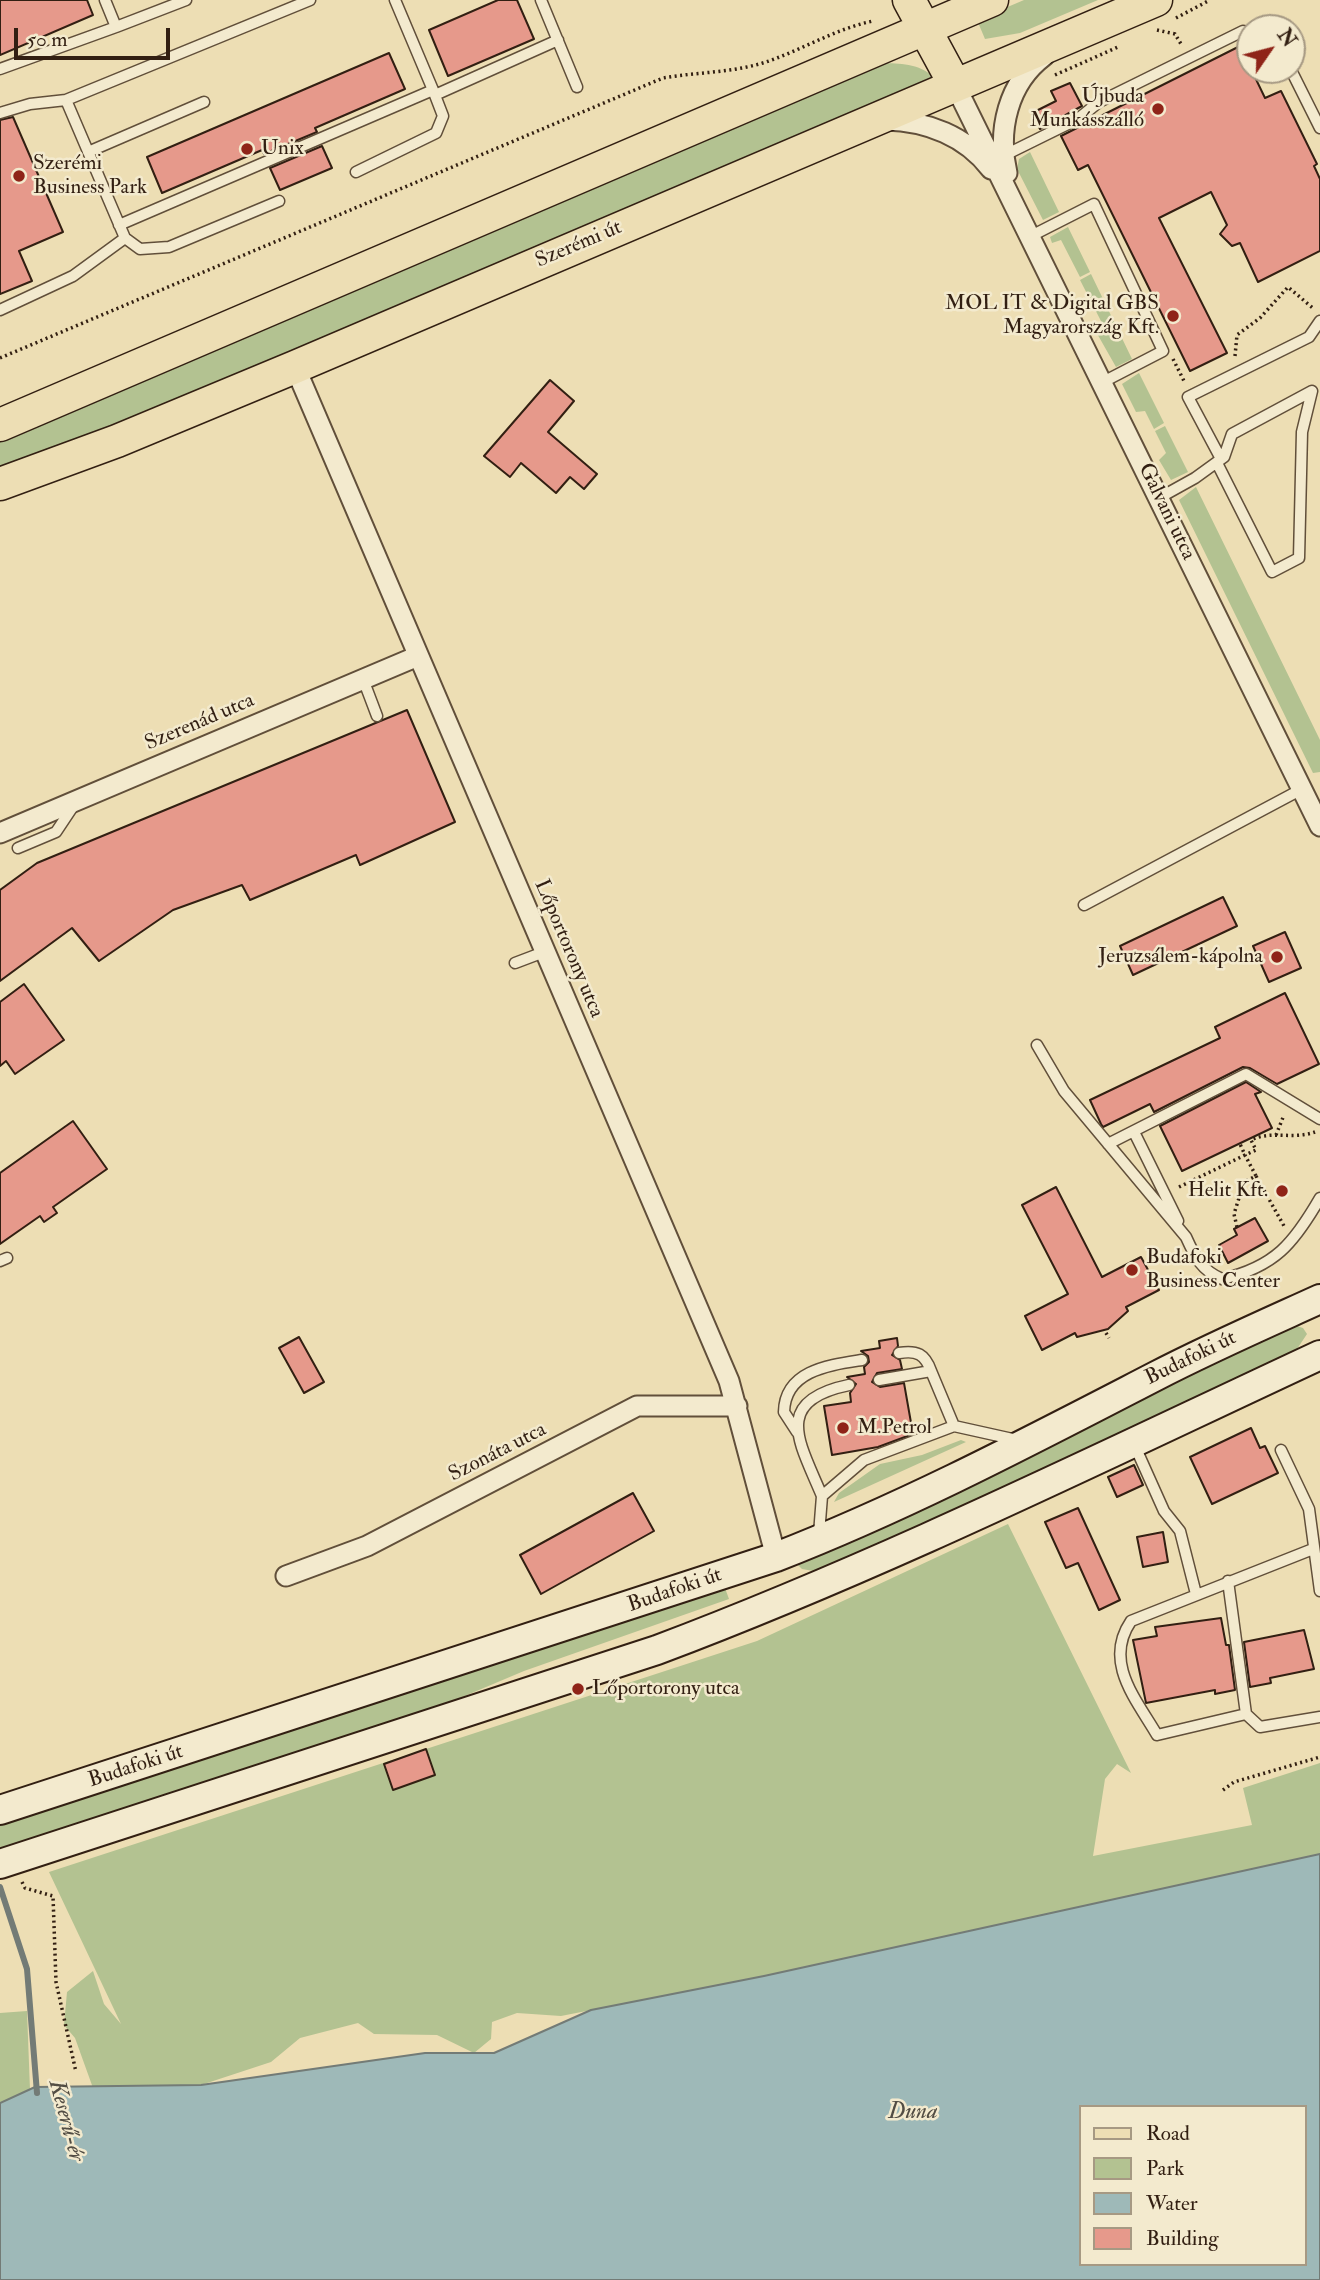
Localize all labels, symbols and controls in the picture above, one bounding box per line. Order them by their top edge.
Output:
scale bar [18,14,173,58]
north arrow [1236,14,1306,84]
text: N [1272,24,1301,52]
text: 50 m [27,26,68,53]
place label: Újbuda Munkásszálló [1030,84,1144,134]
marker: Újbuda Munkásszálló [1150,101,1166,117]
place label: Unix [261,136,304,162]
marker: Unix [239,141,255,157]
place label: Szerémi Business Park [33,151,147,201]
marker: Szerémi Business Park [11,168,27,184]
street label: Szerémi út [532,216,626,274]
place label: MOL IT & Digital GBS Magyarország Kft. [945,291,1159,341]
marker: MOL IT & Digital GBS Magyarország Kft. [1165,308,1181,324]
street label: Galvani utca [1132,459,1200,565]
street label: Szerenád utca [142,689,258,757]
street label: Lőportorony utca [528,876,608,1022]
place label: Jeruzsálem-kápolna [1098,944,1263,970]
marker: Jeruzsálem-kápolna [1269,949,1285,965]
place label: Helit Kft. [1188,1178,1268,1204]
marker: Helit Kft. [1274,1183,1290,1199]
place label: Budafoki Business Center [1146,1245,1280,1295]
marker: Budafoki Business Center [1124,1262,1140,1278]
street label: Budafoki út [1141,1326,1241,1392]
place label: M.Petrol [857,1415,932,1441]
street label: Szonáta utca [445,1418,551,1488]
marker: M.Petrol [835,1420,851,1436]
street label: Budafoki út [625,1563,725,1619]
place label: Lőportorony utca [592,1676,740,1702]
marker: Lőportorony utca [570,1681,586,1697]
street label: Budafoki út [86,1740,186,1794]
water label: Keserű-ér [41,2077,89,2165]
water label: Duna [888,2099,938,2127]
legend [1078,2105,1306,2266]
text: Road [1146,2120,1190,2147]
text: Park [1146,2155,1184,2182]
text: Water [1146,2190,1198,2217]
text: Building [1146,2225,1219,2252]

